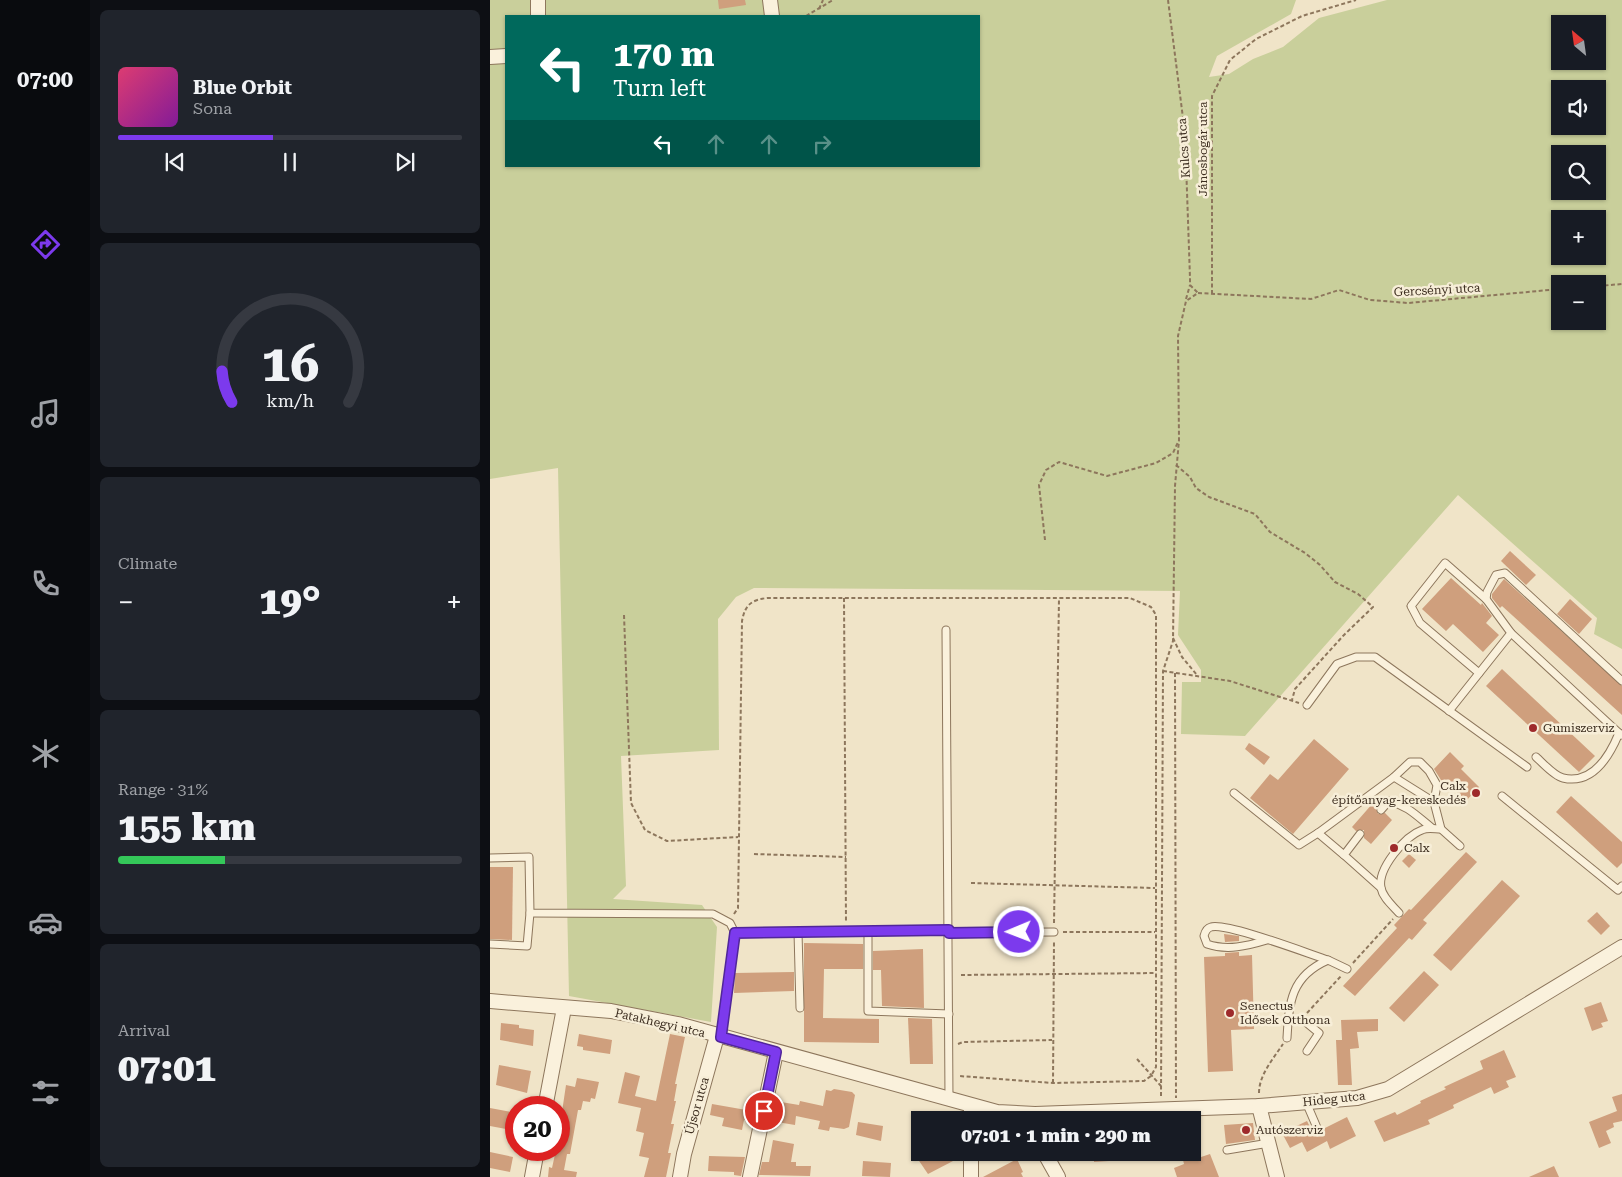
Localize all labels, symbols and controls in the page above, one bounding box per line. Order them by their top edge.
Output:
north arrow [1551,15,1606,70]
map controls [1551,15,1606,330]
text: 170 m [613,34,714,75]
icon: left [530,35,595,100]
text: 07:00 [17,67,73,92]
text: Blue Orbit [193,76,292,99]
text: Turn left [613,76,706,101]
button: sound [1551,80,1606,135]
text: Sona [193,99,232,118]
street label: Jánosbogár utca [1196,101,1210,197]
street label: Kulcs utca [1175,117,1193,178]
icon: left [649,130,677,158]
icon: ahead [702,130,730,158]
icon: ahead [755,130,783,158]
icon: right [808,130,836,158]
button: search [1551,145,1606,200]
icon: previous [161,148,189,176]
icon: pause [276,148,304,176]
icon: next [391,148,419,176]
button: + [1551,210,1606,265]
icon: directions [28,227,63,262]
button: − [1551,275,1606,330]
street label: Gercsényi utca [1393,281,1481,299]
text: 16 [261,333,319,394]
text: km/h [266,390,314,411]
icon: music [28,396,63,431]
text: Climate [118,554,177,573]
icon: phone [28,566,63,601]
text: 19° [259,579,321,623]
text: − [118,586,134,619]
text: + [446,586,462,619]
place label: Gumiszerviz [1543,721,1615,735]
marker: Gumiszerviz [1527,722,1539,734]
icon: climate [28,736,63,771]
place label: Calx építőanyag-kereskedés [1332,779,1466,807]
text: Range · 31% [118,780,208,799]
marker: Calx építőanyag-kereskedés [1470,787,1482,799]
text: 155 km [118,805,256,849]
place label: Calx [1404,841,1430,855]
marker: Calx [1388,842,1400,854]
icon: car [28,905,63,940]
position arrow [992,905,1044,957]
place label: Senectus Idősek Otthona [1240,999,1331,1027]
street label: Patakhegyi utca [613,1006,707,1040]
marker: Senectus Idősek Otthona [1224,1007,1236,1019]
text: Arrival [118,1021,170,1040]
text: 07:01 [118,1046,216,1090]
icon: filters [28,1075,63,1110]
street label: Újsor utca [682,1075,712,1136]
street label: Hideg utca [1302,1089,1367,1109]
pin [743,1090,785,1132]
speed limit sign: 20 [505,1096,570,1161]
icon: arrive [750,1097,778,1125]
place label: Autószerviz [1256,1123,1323,1137]
text: 07:01 · 1 min · 290 m [961,1124,1151,1147]
marker: Autószerviz [1240,1124,1252,1136]

